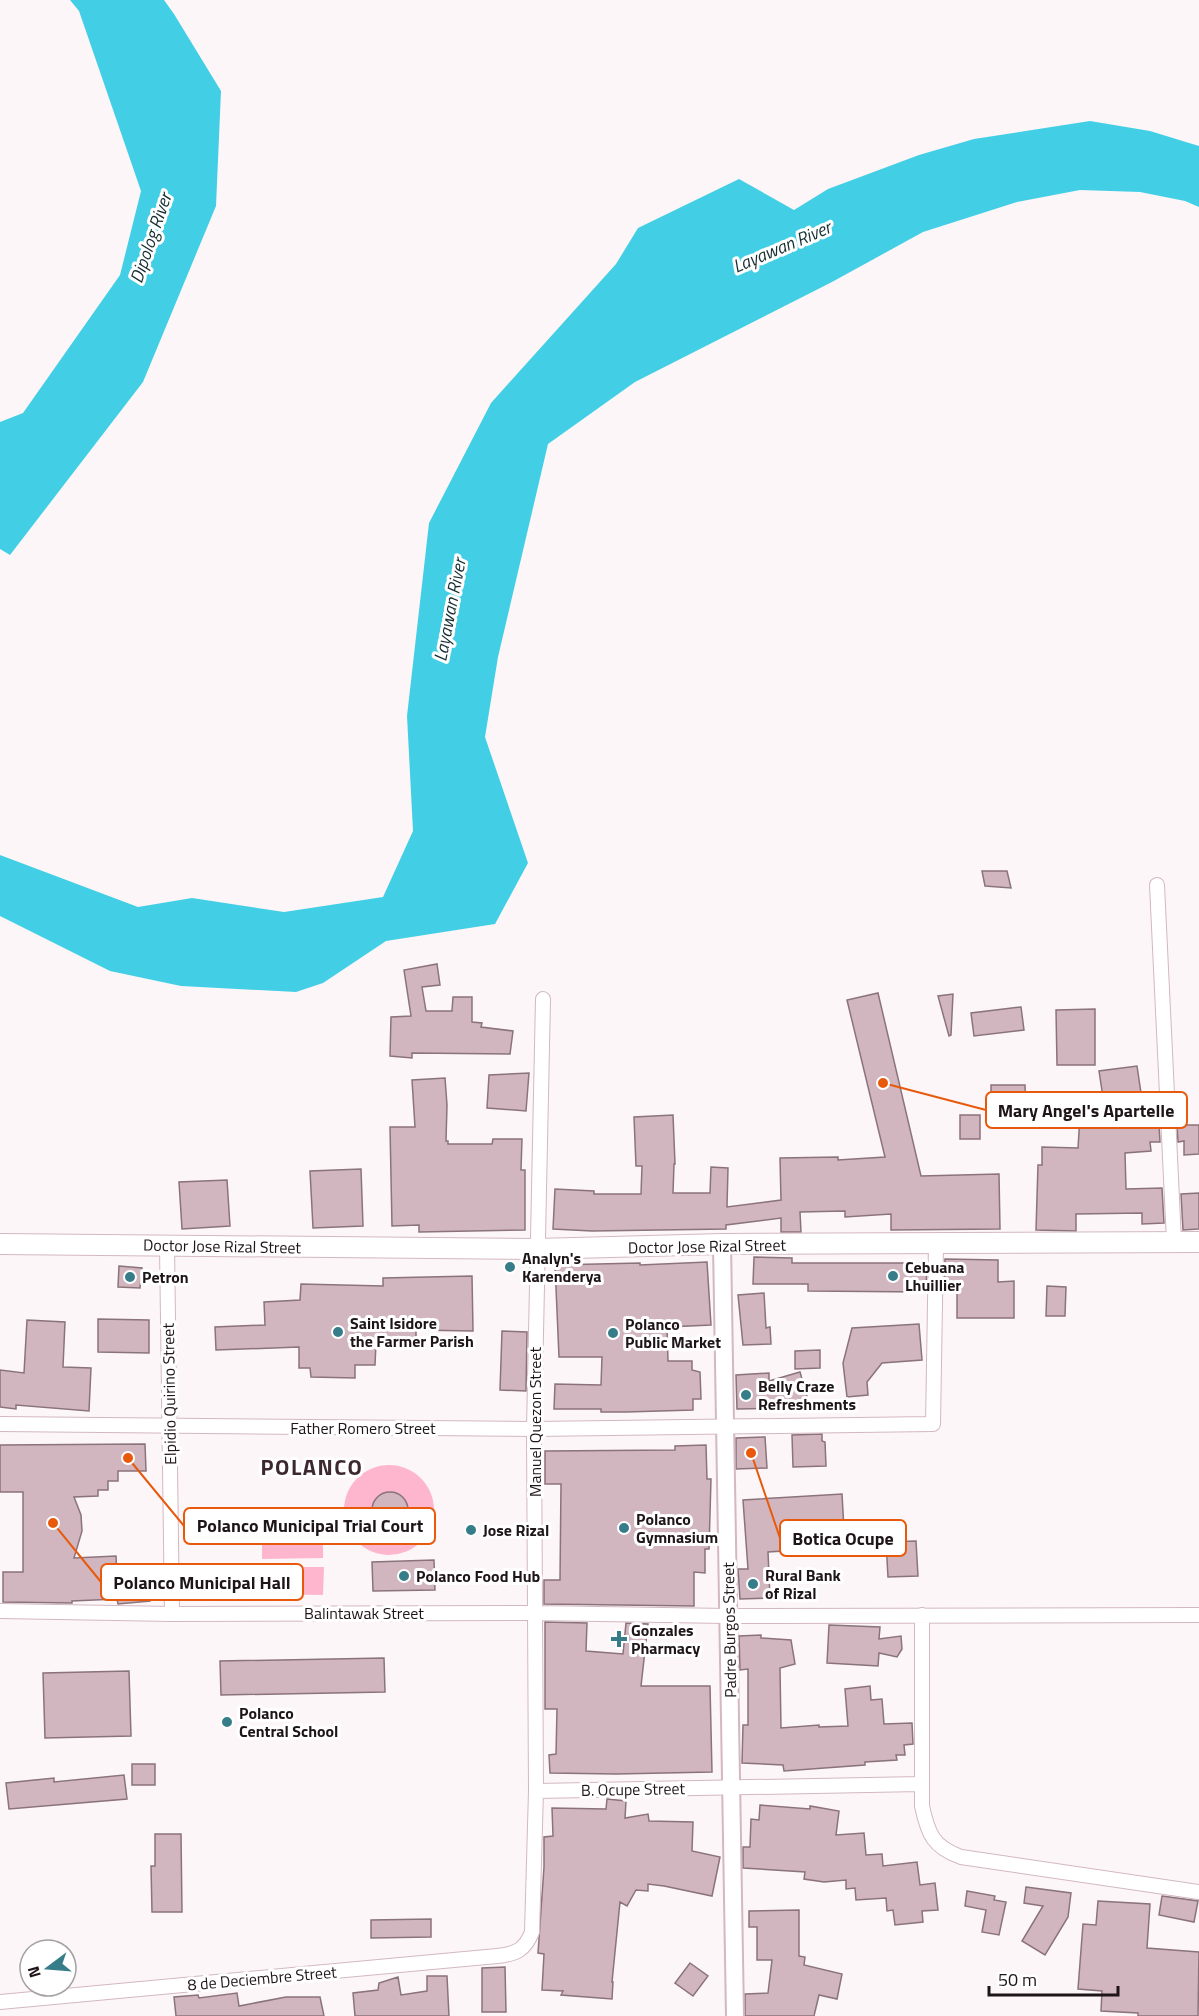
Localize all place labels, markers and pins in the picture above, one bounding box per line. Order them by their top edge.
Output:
callout: Mary Angel's Apartelle [986,1092,1187,1128]
place label: Analyn's Karenderya [522,1246,602,1288]
place label: Cebuana Lhuillier [905,1255,964,1297]
marker: Analyn's Karenderya [503,1260,517,1274]
place label: Petron [142,1265,189,1289]
marker: Cebuana Lhuillier [886,1269,900,1283]
marker: Petron [123,1270,137,1284]
place label: Saint Isidore the Farmer Parish [350,1311,474,1353]
place label: Polanco Public Market [625,1312,721,1354]
marker: Saint Isidore the Farmer Parish [331,1325,345,1339]
marker: Polanco Public Market [606,1326,620,1340]
place label: Belly Craze Refreshments [758,1374,856,1416]
marker: Belly Craze Refreshments [739,1388,753,1402]
place label: Polanco Gymnasium [636,1507,718,1549]
callout: Polanco Municipal Trial Court [184,1508,435,1544]
place label: Jose Rizal [483,1518,549,1542]
callout: Botica Ocupe [780,1520,906,1556]
marker: Polanco Gymnasium [617,1521,631,1535]
marker: Jose Rizal [464,1523,478,1537]
place label: Rural Bank of Rizal [765,1563,842,1605]
callout: Polanco Municipal Hall [101,1564,303,1600]
place label: Polanco Food Hub [416,1564,541,1588]
marker: Polanco Food Hub [397,1569,411,1583]
marker: Rural Bank of Rizal [746,1577,760,1591]
place label: Gonzales Pharmacy [631,1618,700,1660]
marker: Gonzales Pharmacy [612,1632,626,1646]
place label: Polanco Central School [239,1701,338,1743]
marker: Polanco Central School [220,1715,234,1729]

